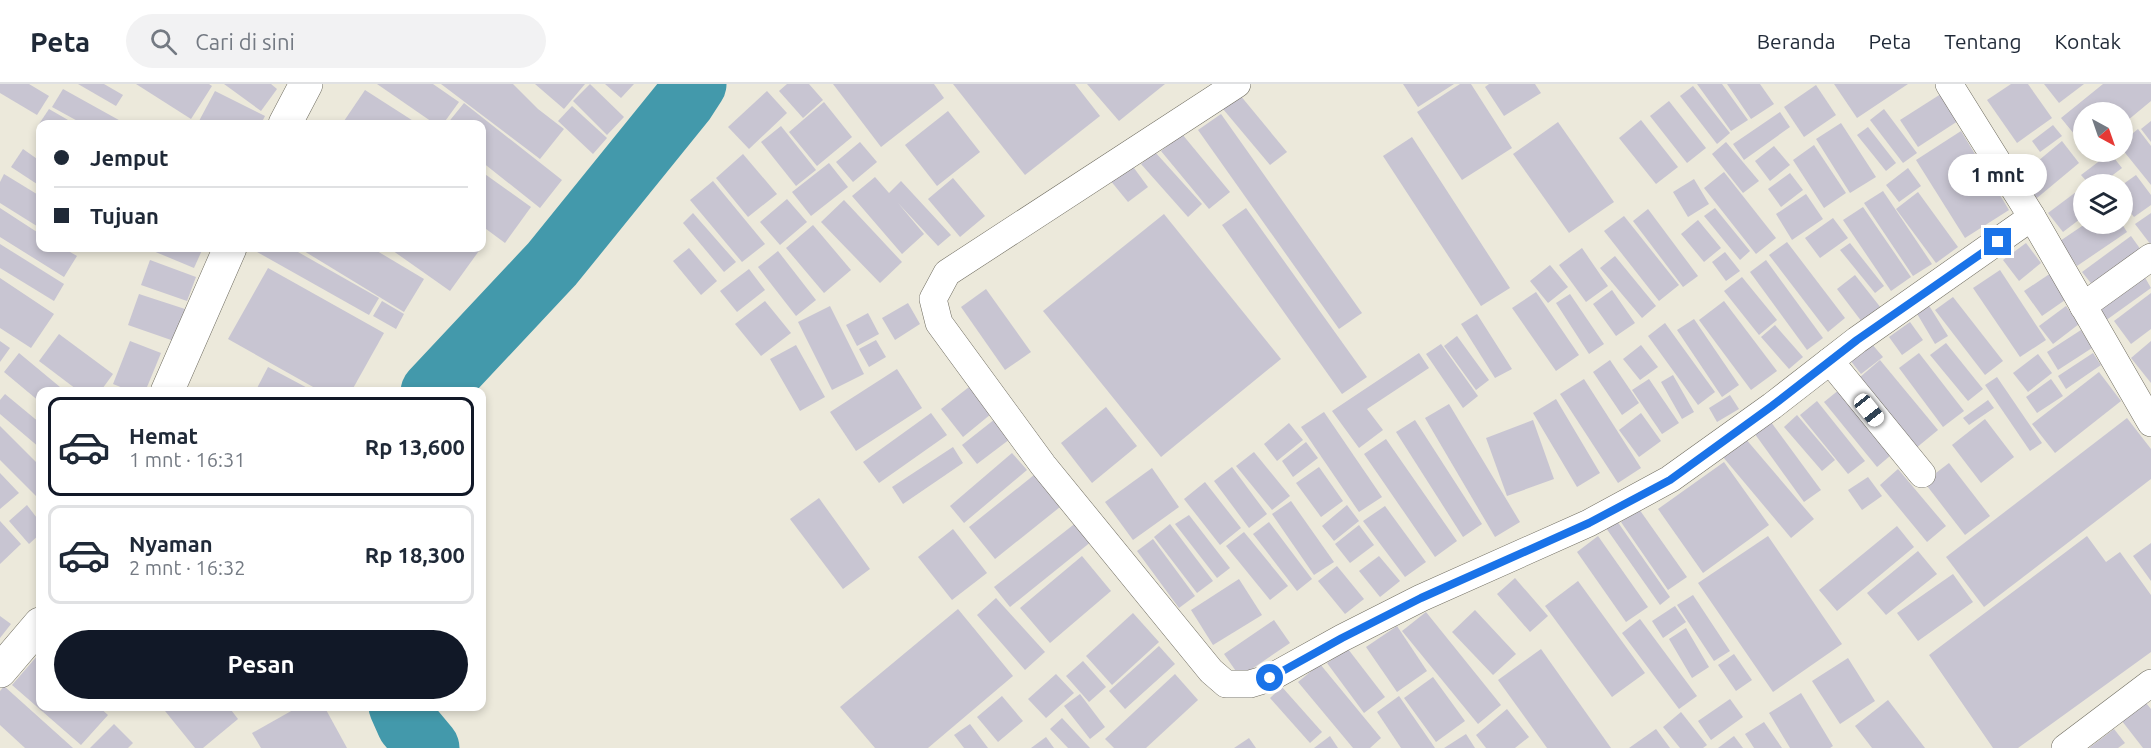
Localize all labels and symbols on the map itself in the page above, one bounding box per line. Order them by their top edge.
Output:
north arrow [2073,102,2133,162]
callout: 1 mnt [1948,155,2048,197]
route end [1984,228,2011,255]
car [1851,390,1887,430]
route start [1256,664,1283,691]

